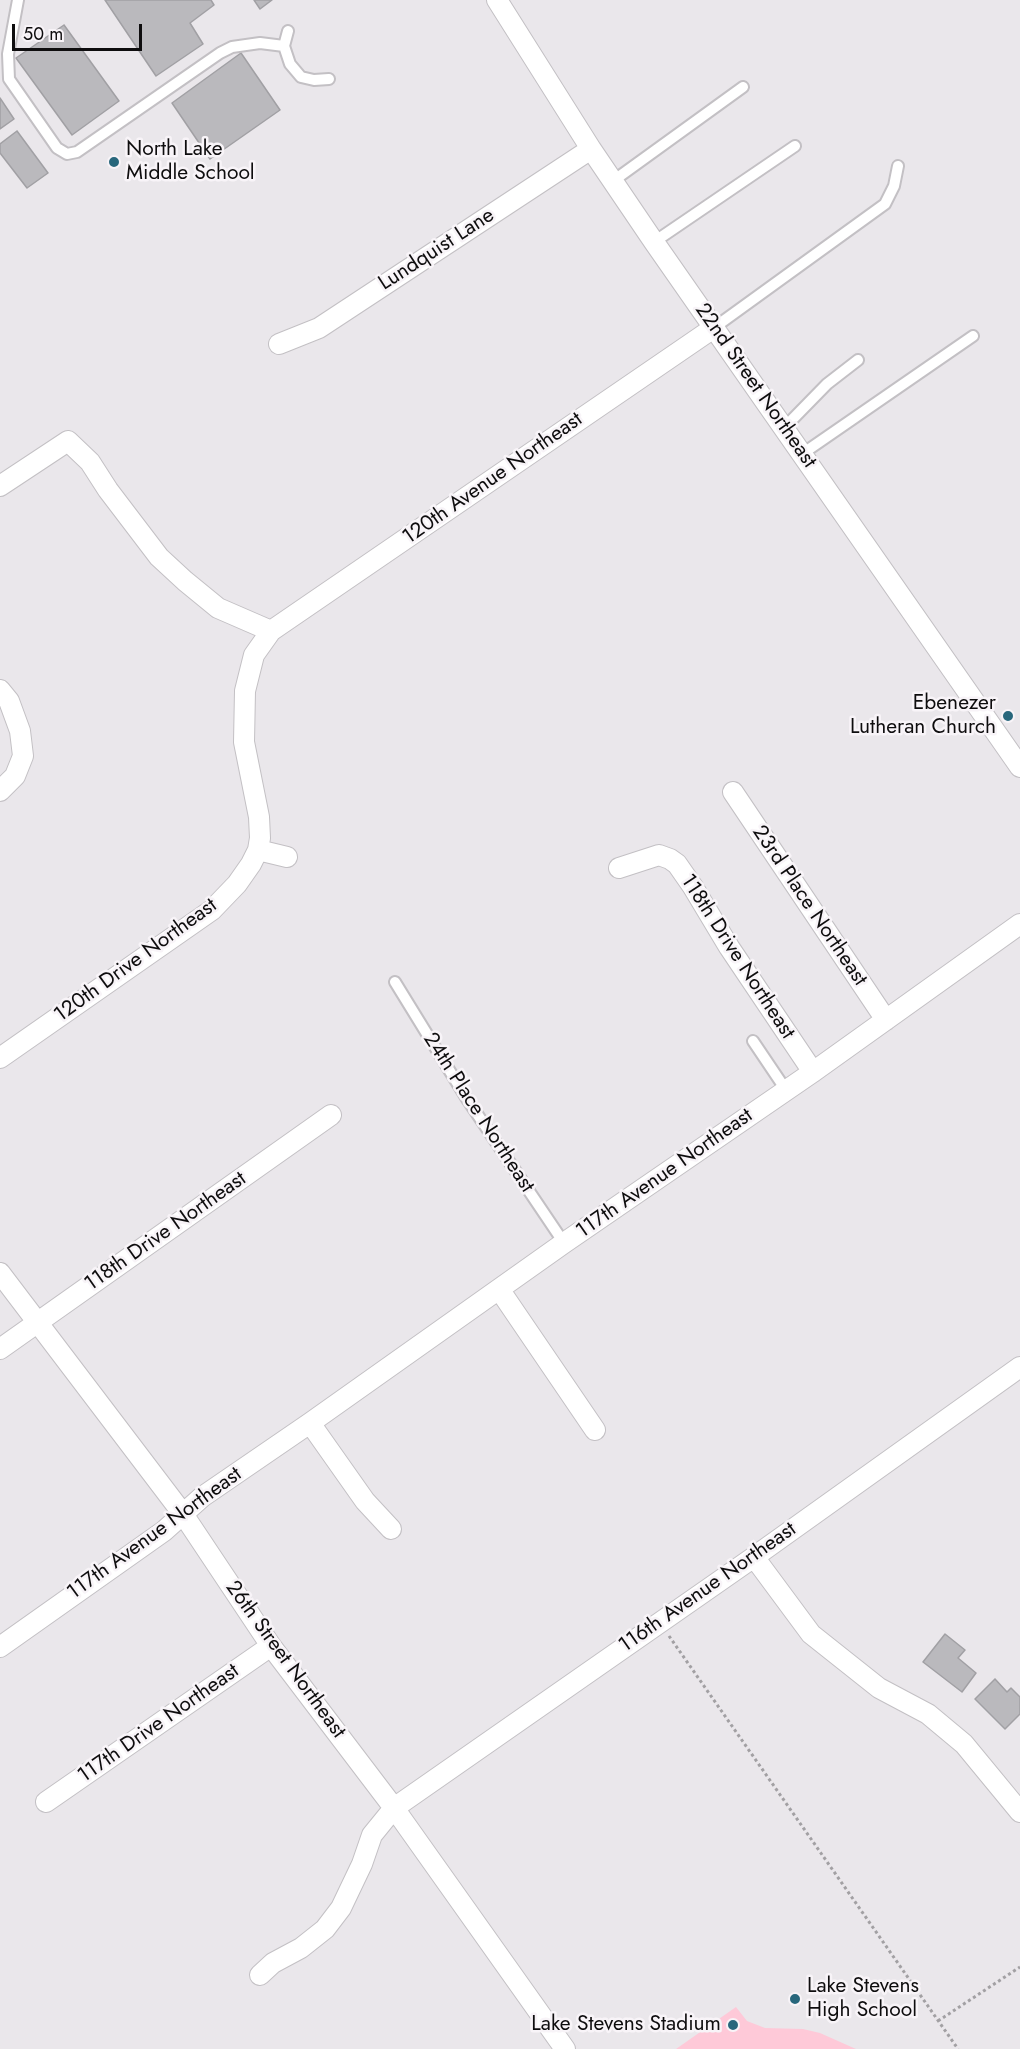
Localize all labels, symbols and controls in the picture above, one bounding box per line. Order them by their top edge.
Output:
scale bar [15,12,146,50]
text: 50 m [23,21,63,47]
place label: North Lake Middle School [126,137,255,187]
marker: North Lake Middle School [107,155,121,169]
street label: Lundquist Lane [374,203,500,297]
street label: 22nd Street Northeast [689,299,821,473]
street label: 120th Avenue Northeast [398,407,588,551]
place label: Ebenezer Lutheran Church [850,691,996,741]
marker: Ebenezer Lutheran Church [1001,709,1015,723]
street label: 23rd Place Northeast [746,821,872,991]
street label: 118th Drive Northeast [674,870,800,1044]
street label: 120th Drive Northeast [50,894,222,1028]
street label: 24th Place Northeast [417,1028,539,1198]
street label: 117th Avenue Northeast [572,1104,758,1244]
street label: 118th Drive Northeast [80,1167,252,1297]
street label: 117th Avenue Northeast [63,1462,247,1606]
street label: 116th Avenue Northeast [615,1517,801,1659]
street label: 26th Street Northeast [219,1576,351,1744]
street label: 117th Drive Northeast [74,1659,244,1789]
place label: Lake Stevens High School [807,1974,919,2024]
marker: Lake Stevens High School [788,1992,802,2006]
place label: Lake Stevens Stadium [531,2012,721,2038]
marker: Lake Stevens Stadium [726,2018,740,2032]

